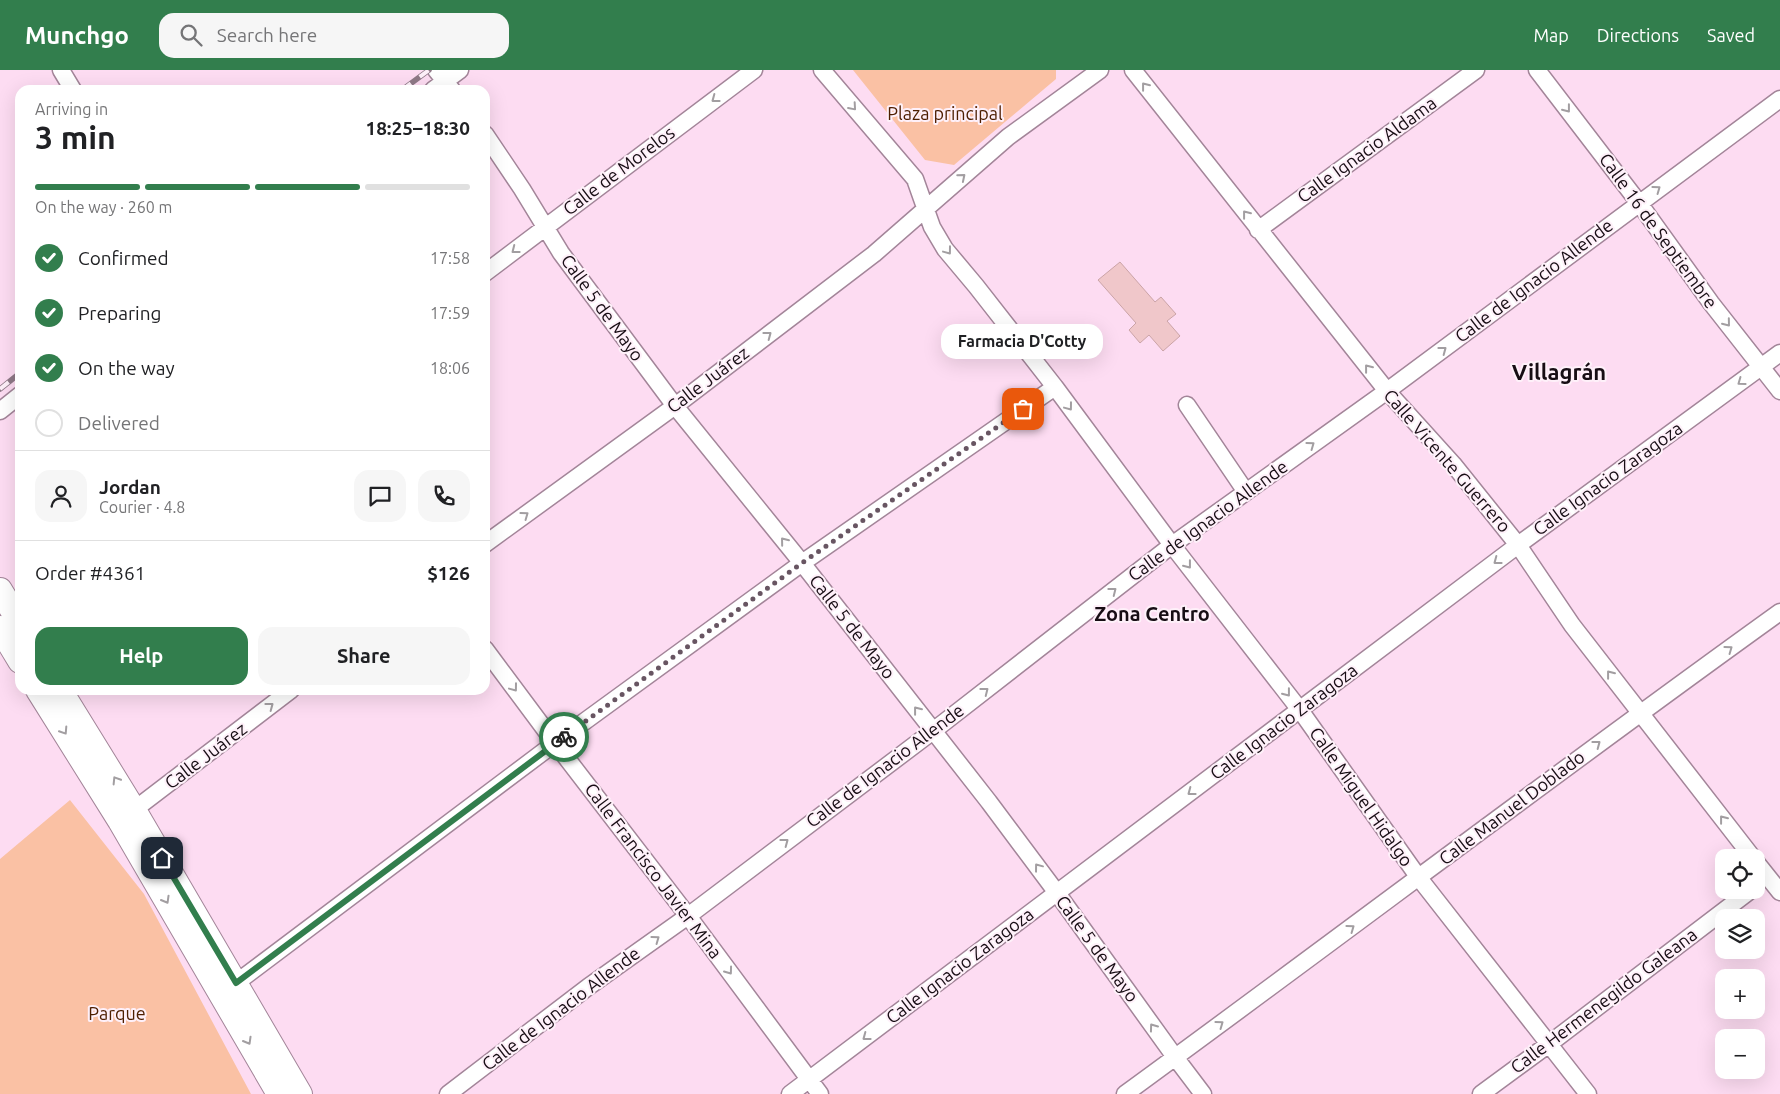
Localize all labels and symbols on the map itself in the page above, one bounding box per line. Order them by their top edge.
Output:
one-way arrow [1143,83,1151,92]
street label: Calle Ignacio Aldama [1293,92,1440,206]
one-way arrow [712,94,721,102]
one-way arrow [848,101,856,110]
park label: Plaza principal [887,103,1003,123]
one-way arrow [1562,103,1570,112]
street label: Calle de Morelos [559,122,678,219]
street label: Calle 16 de Septiembre [1596,149,1722,312]
one-way arrow [956,174,965,182]
one-way arrow [1651,187,1660,195]
one-way arrow [1243,211,1251,220]
street label: Calle de Ignacio Allende [1451,214,1616,346]
one-way arrow [511,244,521,253]
one-way arrow [942,246,951,255]
street label: Calle 5 de Mayo [557,250,648,365]
one-way arrow [1722,317,1730,326]
callout: Farmacia D'Cotty [942,324,1104,359]
one-way arrow [762,333,771,341]
street label: Calle Juárez [663,342,752,416]
one-way arrow [1437,347,1446,355]
district label: Villagrán [1512,359,1606,384]
one-way arrow [1365,365,1374,374]
one-way arrow [1738,376,1747,384]
street label: Calle Vicente Guerrero [1380,385,1515,536]
pin [1002,388,1044,430]
one-way arrow [1063,401,1072,411]
street label: Calle Ignacio Zaragoza [1529,417,1686,539]
one-way arrow [1306,442,1315,451]
street label: Calle de Ignacio Allende [1124,456,1291,585]
one-way arrow [519,512,528,521]
one-way arrow [782,538,790,547]
one-way arrow [1493,555,1503,564]
one-way arrow [1182,559,1190,568]
street label: Calle 5 de Mayo [806,570,900,682]
one-way arrow [1107,588,1117,597]
district label: Zona Centro [1094,602,1210,625]
one-way arrow [1723,646,1732,654]
street label: Calle Ignacio Zaragoza [1206,659,1361,783]
one-way arrow [1607,670,1616,680]
one-way arrow [508,682,517,692]
one-way arrow [1282,687,1290,696]
one-way arrow [979,688,989,697]
street label: Calle de Ignacio Allende [802,699,967,831]
one-way arrow [264,704,273,712]
one-way arrow [914,707,922,716]
courier [539,712,589,762]
street label: Calle Juárez [161,718,250,792]
street label: Calle Miguel Hidalgo [1306,723,1417,870]
one-way arrow [58,726,68,735]
one-way arrow [1591,741,1601,750]
street label: Calle Manuel Doblado [1435,746,1588,868]
one-way arrow [112,777,122,786]
street label: Calle Francisco Javier Mina [581,779,726,962]
one-way arrow [1187,786,1197,795]
one-way arrow [1720,815,1729,825]
pin [141,837,183,879]
one-way arrow [779,839,788,847]
one-way arrow [1035,864,1043,873]
street label: Calle 5 de Mayo [1052,891,1143,1006]
one-way arrow [159,895,169,904]
street label: Calle Ignacio Zaragoza [882,903,1037,1027]
street label: Calle Hermenegildo Galeana [1506,924,1700,1077]
one-way arrow [1345,925,1355,934]
one-way arrow [650,936,659,945]
street label: Calle de Ignacio Allende [478,942,643,1074]
one-way arrow [723,965,732,975]
park label: Parque [88,1003,146,1023]
one-way arrow [1214,1021,1224,1030]
one-way arrow [1150,1023,1159,1033]
one-way arrow [863,1031,872,1039]
one-way arrow [242,1035,252,1044]

